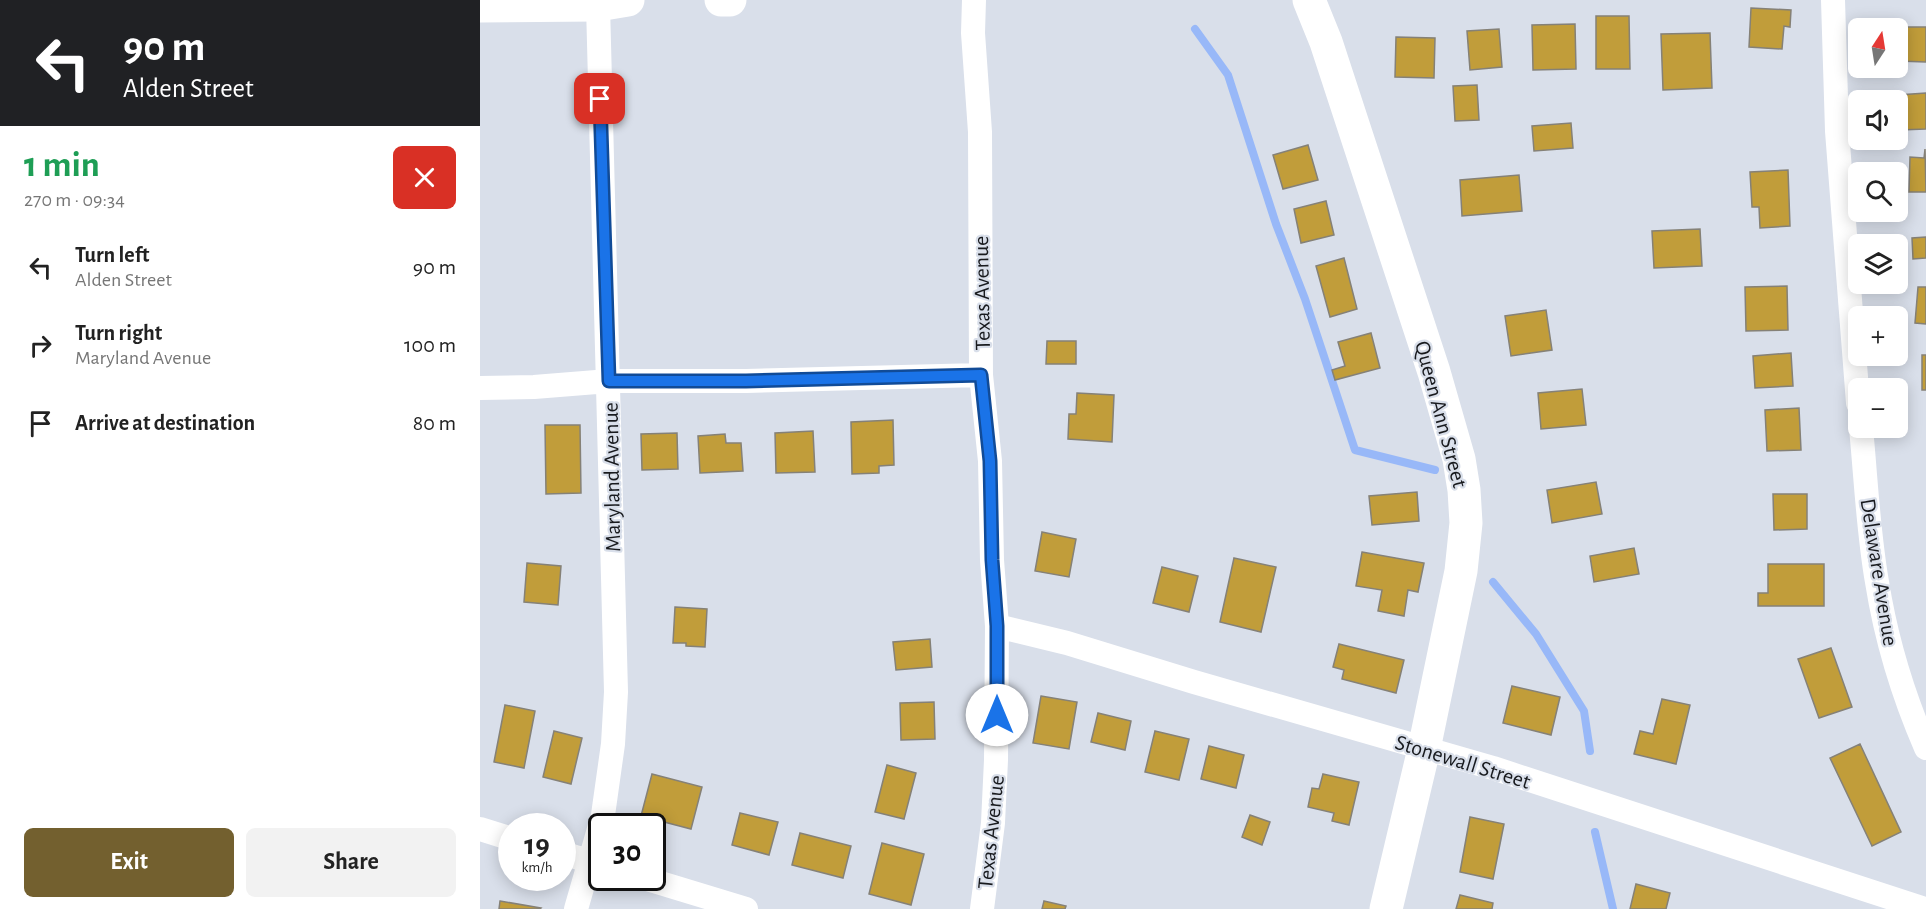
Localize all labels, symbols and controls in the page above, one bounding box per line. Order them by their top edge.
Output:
north arrow [1848,18,1908,78]
map controls [1848,18,1908,438]
icon: left [24,24,102,102]
text: 90 m [123,26,205,68]
pin [574,73,625,124]
text: Alden Street [123,75,254,102]
icon: arrive [583,82,616,115]
button: sound [1848,90,1908,150]
button: close [393,146,456,209]
text: 1 min [24,147,100,183]
button: search [1848,162,1908,222]
text: 270 m · 09:34 [24,190,125,210]
button: layers [1848,234,1908,294]
street label: Texas Avenue [970,235,994,351]
text: Turn left [75,244,149,266]
icon: left [24,251,57,284]
text: 90 m [413,256,456,278]
text: Alden Street [75,270,172,290]
button: + [1848,306,1908,366]
text: Turn right [75,322,162,344]
icon: right [24,329,57,362]
text: 100 m [404,334,456,356]
street label: Queen Ann Street [1411,339,1471,490]
text: Maryland Avenue [75,348,211,368]
button: − [1848,378,1908,438]
street label: Maryland Avenue [600,402,624,552]
icon: arrive [24,407,57,440]
text: Arrive at destination [75,412,255,434]
text: 80 m [413,412,456,434]
street label: Delaware Avenue [1856,497,1902,647]
position arrow [965,683,1029,747]
street label: Stonewall Street [1392,731,1533,793]
street label: Texas Avenue [974,774,1008,890]
speed limit sign: 30 [588,813,666,891]
button: Exit [24,828,234,897]
button: Share [246,828,456,897]
text: 19 [524,830,550,860]
text: km/h [522,860,552,875]

